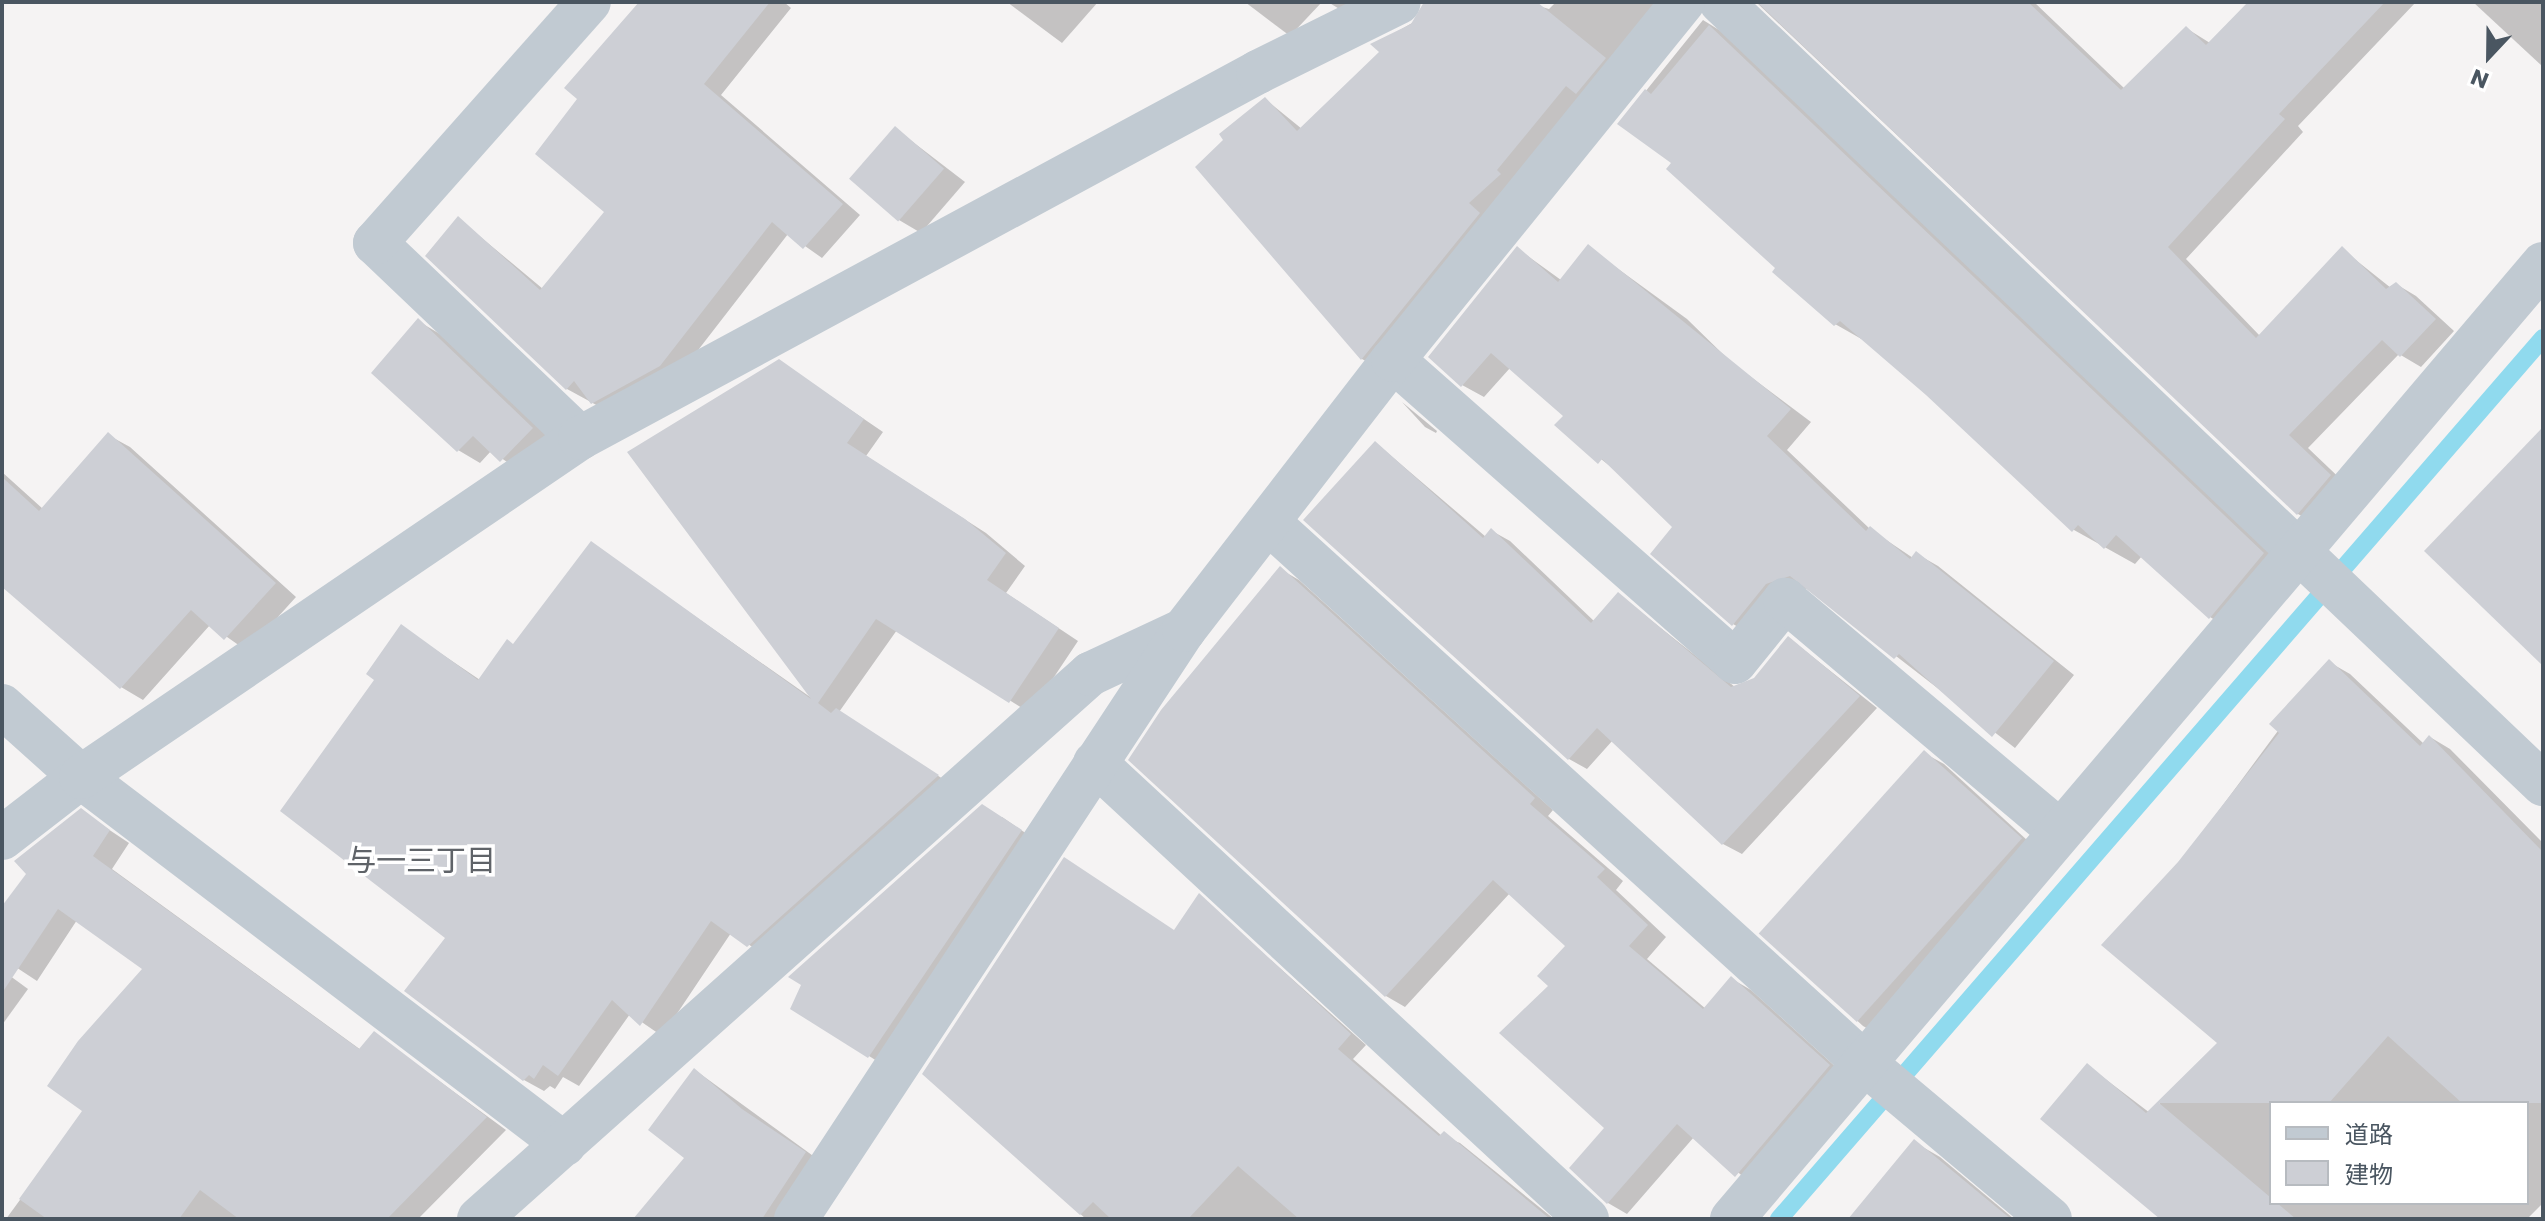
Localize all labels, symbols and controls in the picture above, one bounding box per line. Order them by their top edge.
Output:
north arrow [2449,16,2529,96]
text: N [2466,61,2493,96]
district label: 与一三丁目 [346,843,496,879]
legend [2269,1101,2529,1205]
text: 道路 [2345,1118,2393,1151]
text: 建物 [2345,1158,2393,1191]

